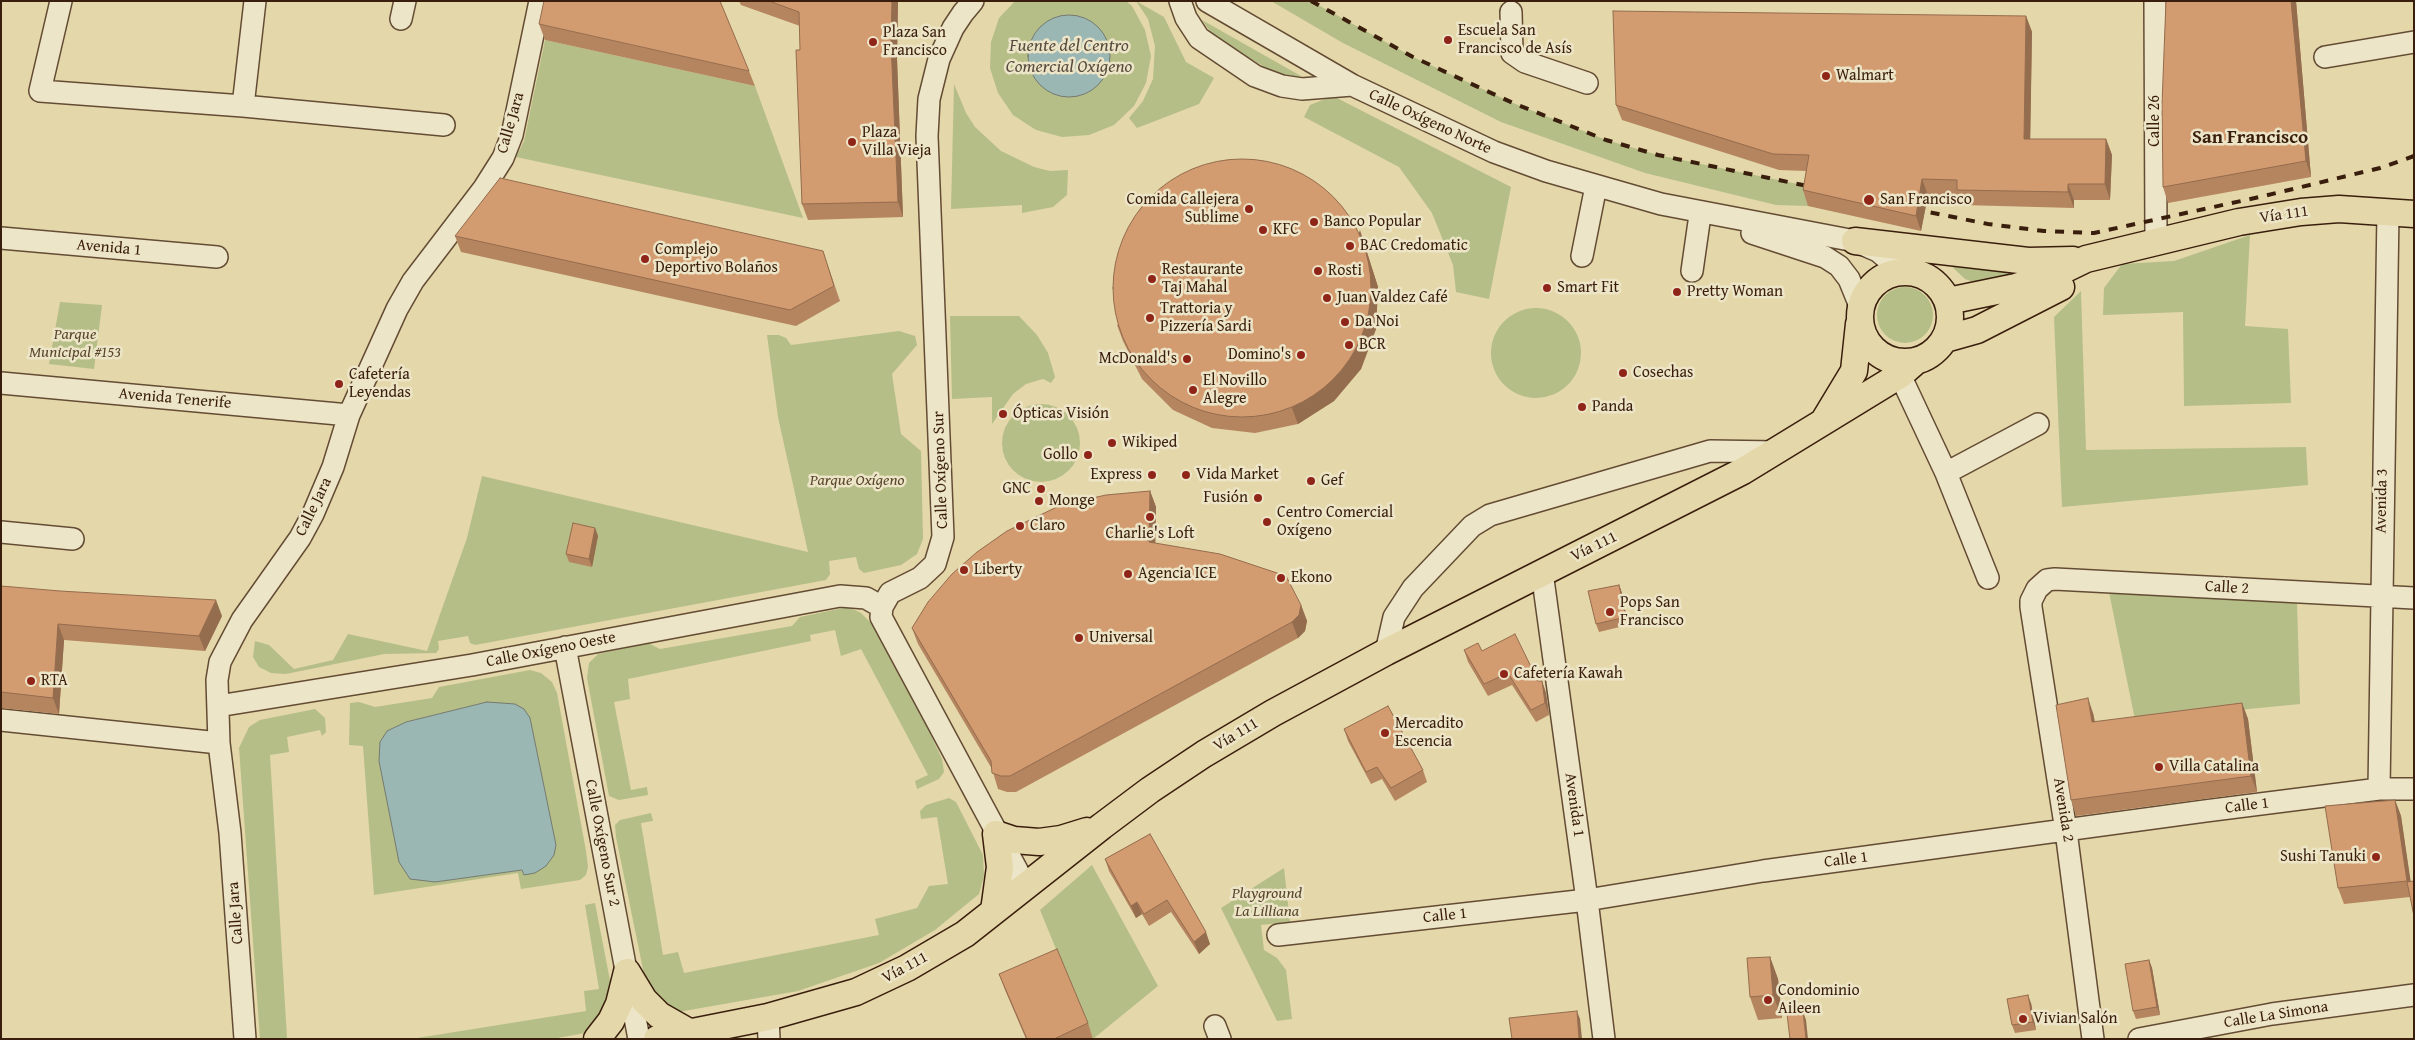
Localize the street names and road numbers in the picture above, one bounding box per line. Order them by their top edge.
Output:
street label: Calle Oxígeno Norte [1366,85,1494,159]
street label: Calle Jara [493,90,529,156]
street label: Calle 26 [2145,95,2165,147]
street label: Vía 111 [2258,202,2310,228]
street label: Avenida 1 [76,236,142,260]
street label: Avenida Tenerife [118,385,232,413]
street label: Calle Oxígeno Sur [929,411,953,529]
street label: Avenida 3 [2372,468,2392,534]
street label: Calle Jara [292,475,336,539]
street label: Vía 111 [1568,528,1620,566]
street label: Calle 2 [2205,577,2249,599]
street label: Calle Oxígeno Oeste [485,628,617,672]
street label: Vía 111 [1210,714,1262,756]
street label: Avenida 1 [1560,772,1588,838]
street label: Avenida 2 [2048,776,2078,844]
street label: Calle Oxígeno Sur 2 [580,778,624,908]
street label: Calle 1 [2224,794,2270,818]
street label: Calle 1 [1823,848,1869,872]
street label: Calle Jara [224,881,248,945]
street label: Calle 1 [1422,904,1468,928]
street label: Vía 111 [879,948,931,988]
street label: Calle La Simona [2223,997,2329,1033]

